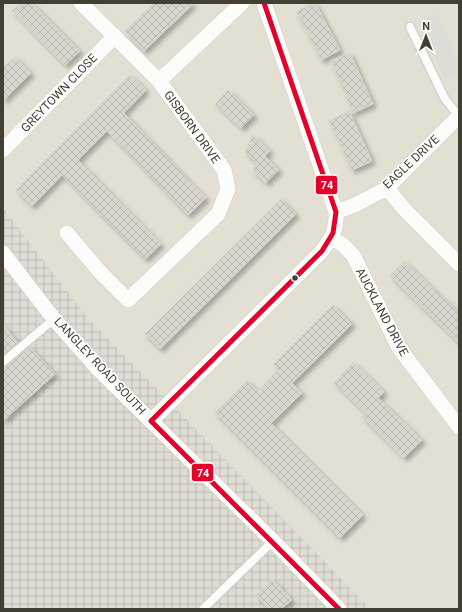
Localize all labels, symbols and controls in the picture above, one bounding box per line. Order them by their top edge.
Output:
north arrow [406,16,446,56]
text: N [422,20,430,33]
street label: GREYTOWN CLOSE [18,51,100,135]
street label: GISBORN DRIVE [161,88,223,166]
street label: EAGLE DRIVE [380,132,442,192]
line badge: 74 [315,175,338,195]
text: 74 [321,179,334,192]
street label: AUCKLAND DRIVE [353,266,411,359]
unlabelled marker [290,273,300,283]
street label: LANGLEY ROAD SOUTH [51,315,149,417]
line badge: 74 [191,463,214,482]
text: 74 [197,467,210,480]

